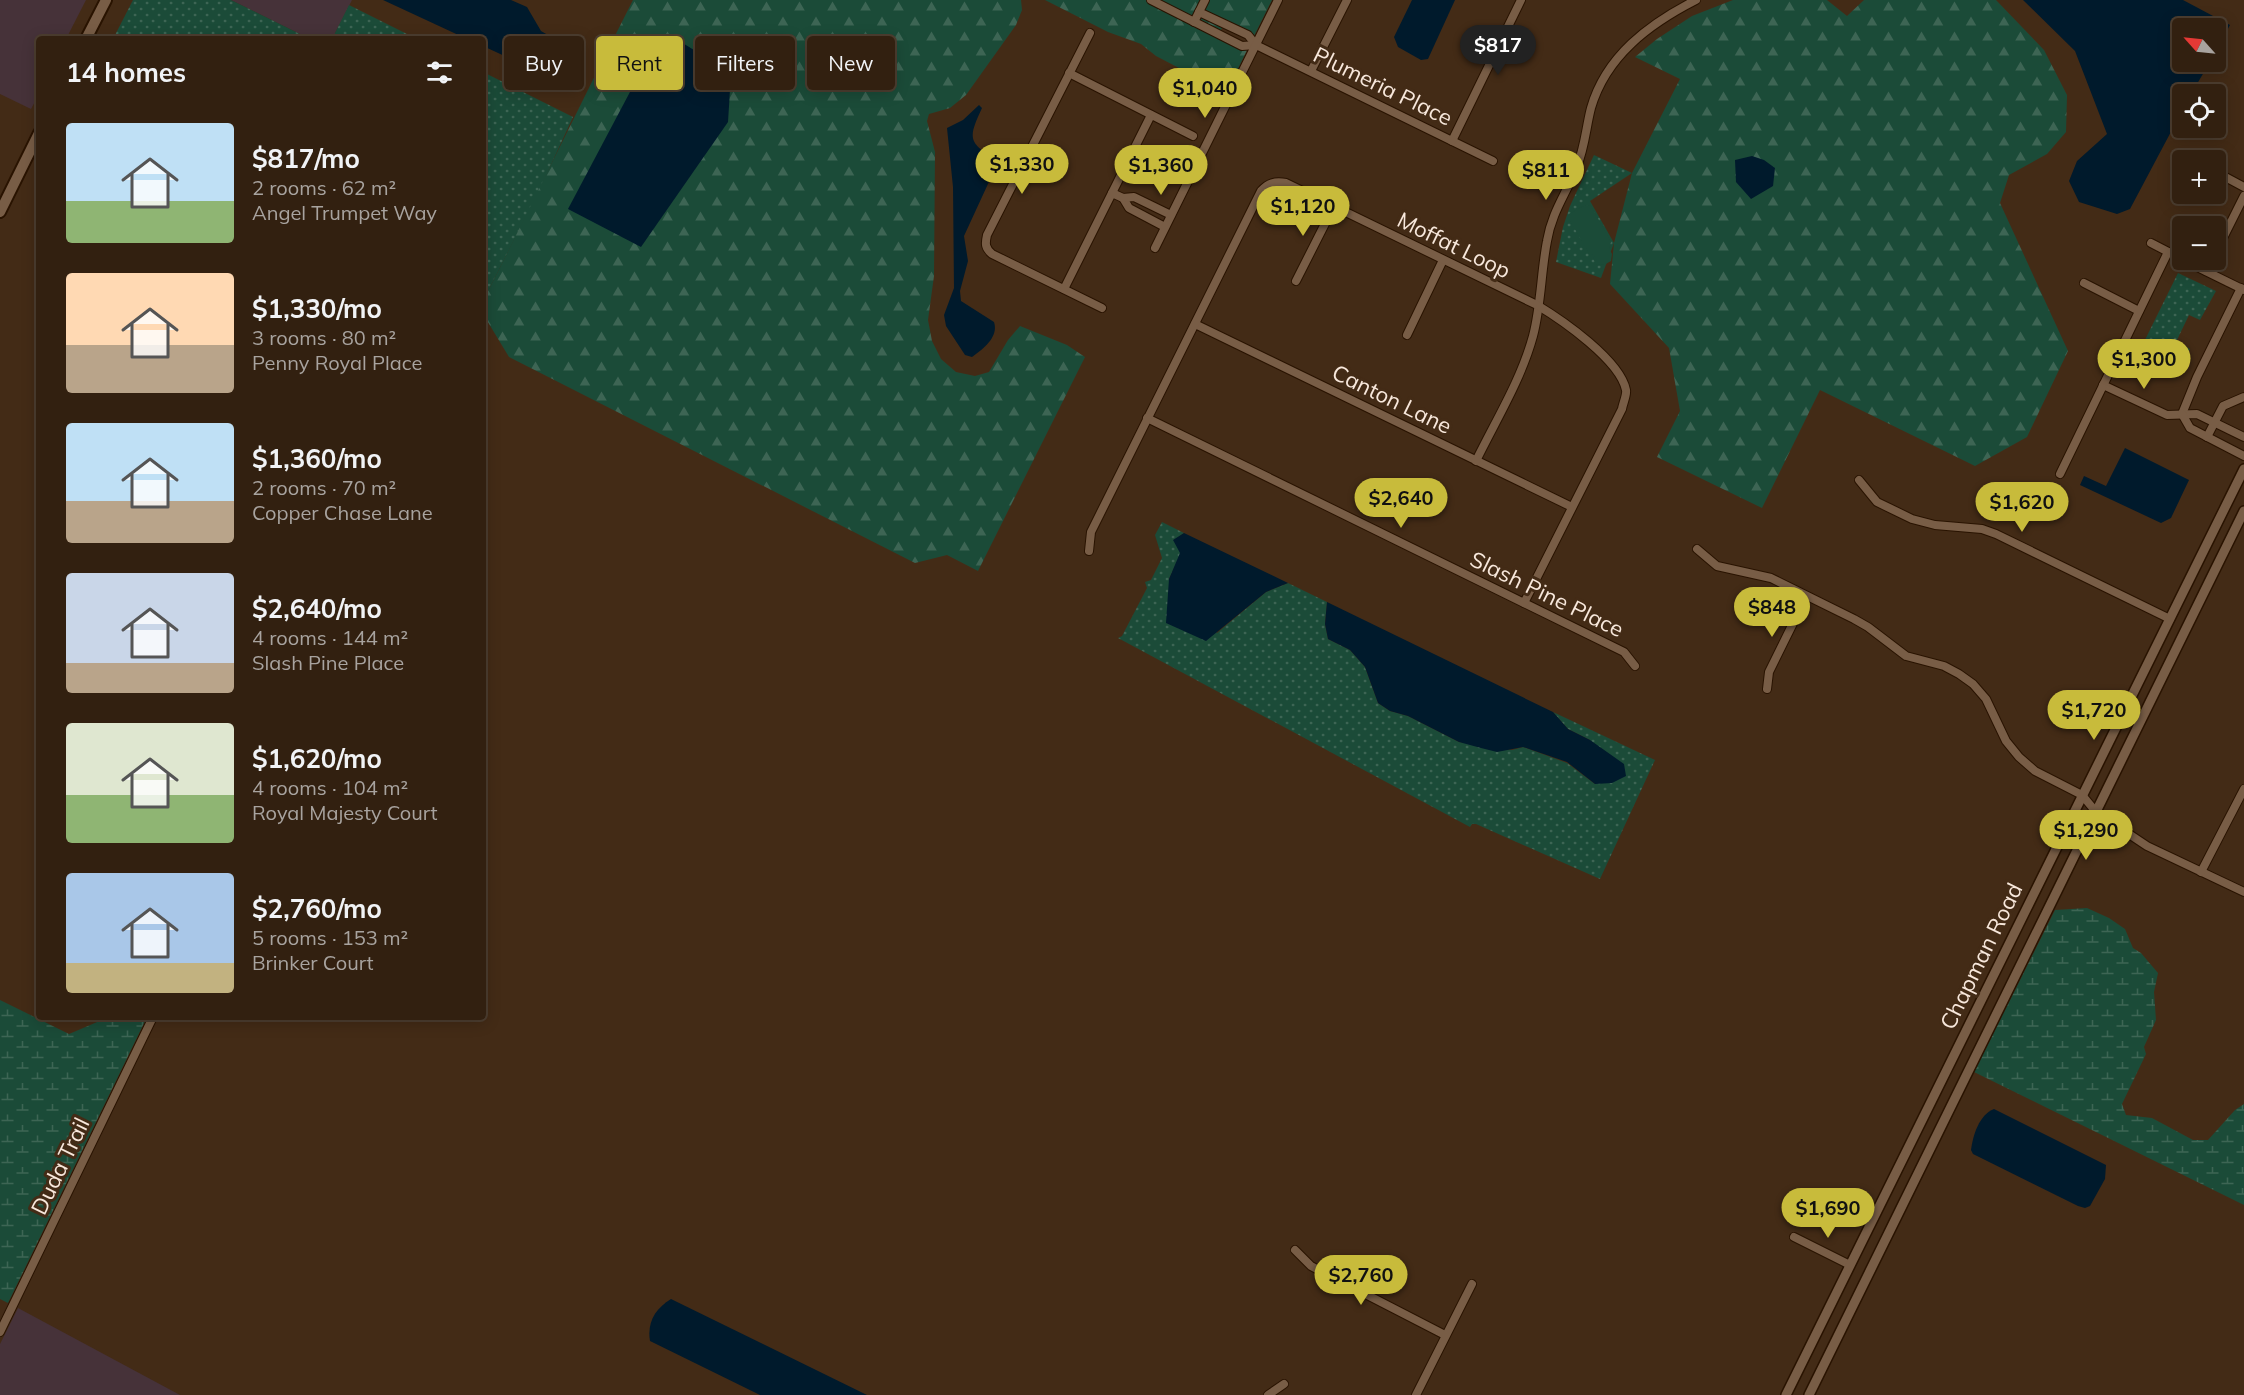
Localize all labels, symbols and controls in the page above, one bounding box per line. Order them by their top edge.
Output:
north arrow [2172,18,2226,72]
map controls [2172,18,2226,270]
pin: $817 [1462,25,1534,76]
text: $817 [1474,32,1522,57]
chip: Buy [504,36,584,90]
chip: Rent [596,36,683,90]
chip: Filters [695,36,795,90]
chip: New [807,36,895,90]
street label: Plumeria Place [1309,40,1457,132]
text: 14 homes [66,56,186,89]
icon: filters [423,56,456,89]
pin: $1,040 [1156,68,1254,119]
text: $1,040 [1173,75,1237,100]
button: locate [2172,84,2226,138]
text: $817/mo [252,142,360,175]
pin: $1,330 [973,144,1071,195]
pin: $1,360 [1112,145,1210,196]
icon: home [114,147,186,219]
pin: $811 [1510,150,1582,201]
button: + [2172,150,2226,204]
text: $1,330 [990,151,1054,176]
text: $1,360 [1129,152,1193,177]
text: $811 [1522,157,1570,182]
text: 2 rooms · 62 m² [252,175,396,200]
pin: $1,120 [1254,186,1352,237]
text: $1,120 [1271,193,1335,218]
text: Angel Trumpet Way [252,200,437,225]
street label: Moffat Loop [1393,206,1515,284]
button: − [2172,216,2226,270]
text: $1,330/mo [252,292,382,325]
icon: home [114,297,186,369]
text: 3 rooms · 80 m² [252,325,396,350]
pin: $1,300 [2095,339,2193,390]
text: $1,300 [2112,346,2176,371]
text: Penny Royal Place [252,350,422,375]
street label: Canton Lane [1328,358,1456,440]
text: $1,360/mo [252,442,382,475]
icon: home [114,447,186,519]
text: 2 rooms · 70 m² [252,475,396,500]
pin: $2,640 [1352,478,1450,529]
pin: $1,620 [1973,482,2071,533]
text: $2,640 [1369,485,1433,510]
text: $1,620 [1990,489,2054,514]
text: Copper Chase Lane [252,500,433,525]
street label: Slash Pine Place [1466,545,1628,643]
pin: $848 [1736,587,1808,638]
text: $2,640/mo [252,592,382,625]
text: $848 [1748,594,1796,619]
icon: home [114,597,186,669]
text: 4 rooms · 144 m² [252,625,408,650]
text: Slash Pine Place [252,650,404,675]
pin: $1,720 [2045,690,2143,741]
text: $1,720 [2062,697,2126,722]
text: $1,620/mo [252,742,382,775]
icon: home [114,747,186,819]
text: 4 rooms · 104 m² [252,775,408,800]
text: Royal Majesty Court [252,800,438,825]
pin: $1,290 [2037,810,2135,861]
text: $1,290 [2054,817,2118,842]
street label: Chapman Road [1933,878,2029,1034]
text: $2,760/mo [252,892,382,925]
icon: home [114,897,186,969]
text: 5 rooms · 153 m² [252,925,408,950]
text: Brinker Court [252,950,373,975]
street label: Duda Trail [25,1113,95,1219]
pin: $1,690 [1779,1188,1877,1239]
text: $1,690 [1796,1195,1860,1220]
pin: $2,760 [1312,1255,1410,1306]
text: $2,760 [1329,1262,1393,1287]

